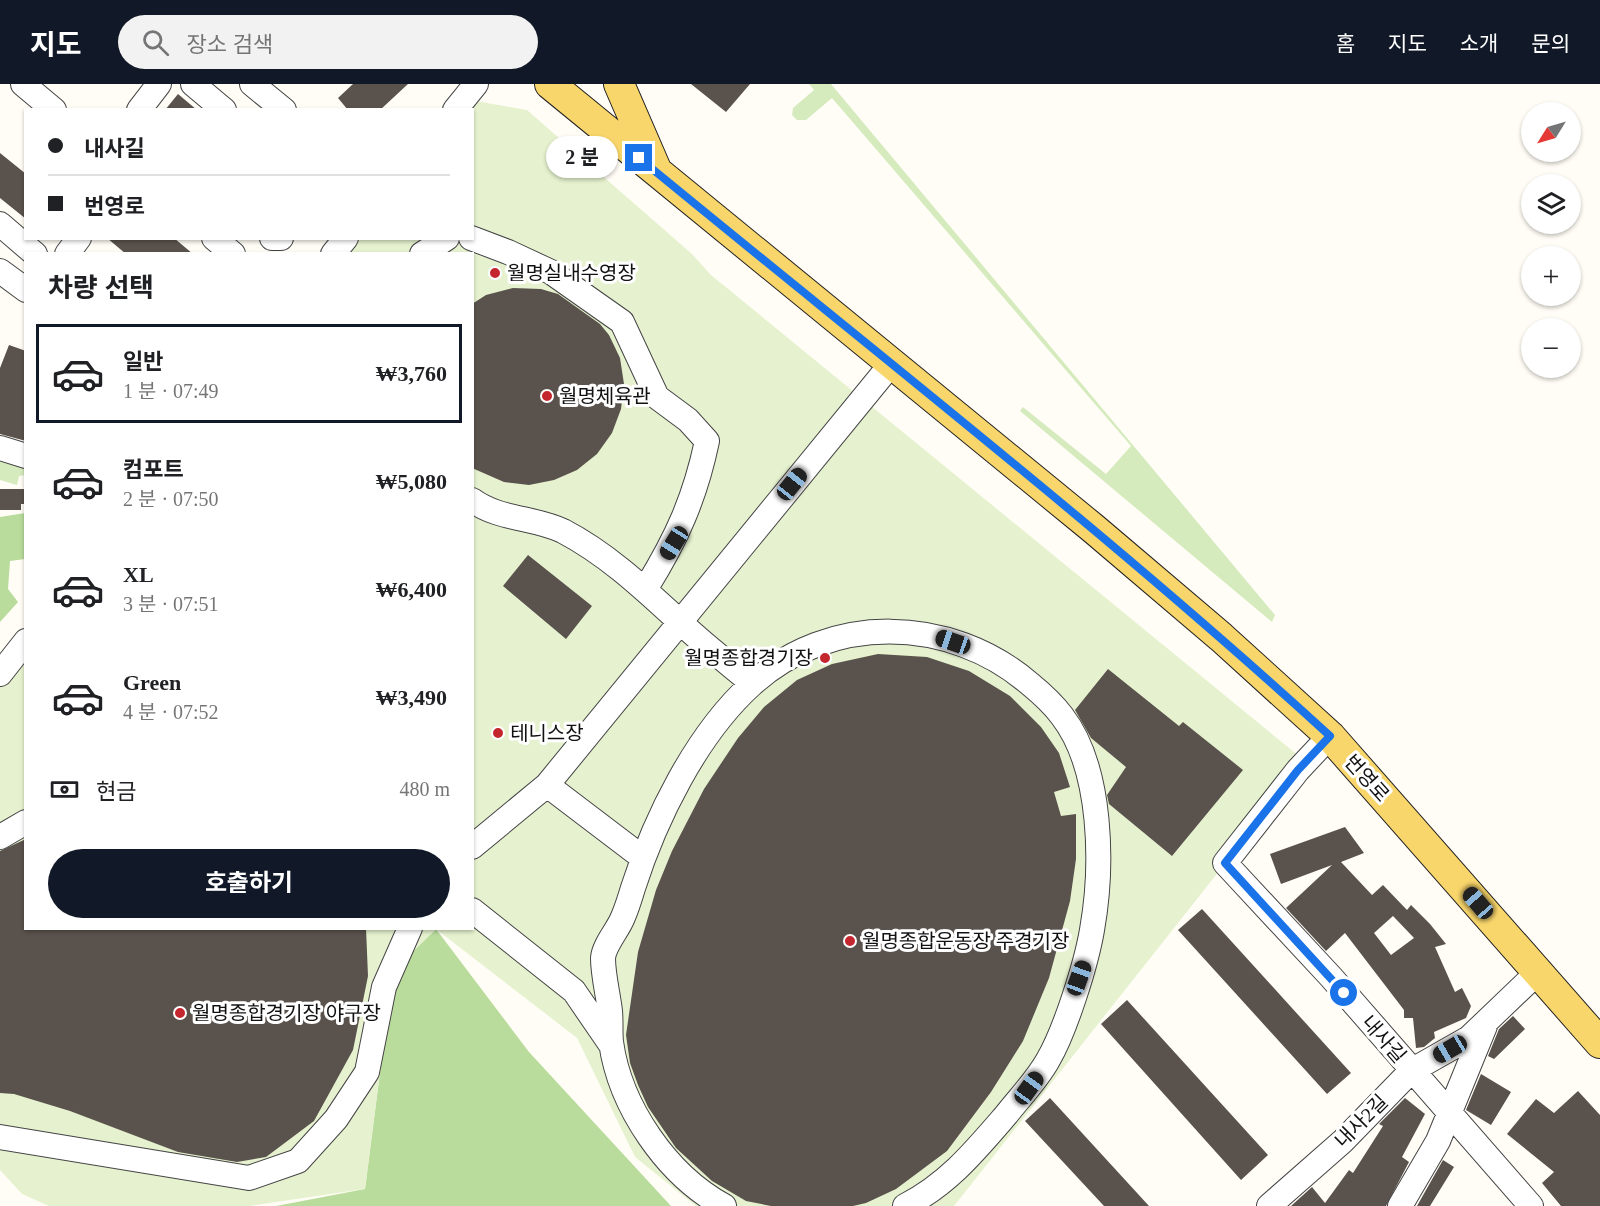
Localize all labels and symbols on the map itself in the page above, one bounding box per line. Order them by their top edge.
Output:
north arrow [1521,102,1581,162]
callout: 2 분 [546,137,618,179]
route end [625,144,652,171]
place label: 월명실내수영장 [507,262,636,284]
marker: 월명실내수영장 [488,266,502,280]
place label: 월명체육관 [559,385,651,407]
marker: 월명체육관 [540,389,554,403]
car [774,464,810,504]
car [657,523,691,563]
car [933,628,973,656]
place label: 월명종합경기장 [684,647,813,669]
marker: 월명종합경기장 [818,651,832,665]
place label: 테니스장 [510,722,584,744]
marker: 테니스장 [491,726,505,740]
street label: 번영로 [1340,750,1394,806]
car [1459,884,1497,922]
place label: 월명종합운동장 주경기장 [862,930,1069,952]
marker: 월명종합운동장 주경기장 [843,934,857,948]
car [1064,958,1094,998]
route start [1330,979,1357,1006]
place label: 월명종합경기장 야구장 [192,1002,381,1024]
marker: 월명종합경기장 야구장 [173,1006,187,1020]
street label: 내사길 [1358,1011,1410,1067]
car [1430,1032,1470,1066]
car [1011,1068,1047,1108]
street label: 내사2길 [1330,1090,1392,1152]

